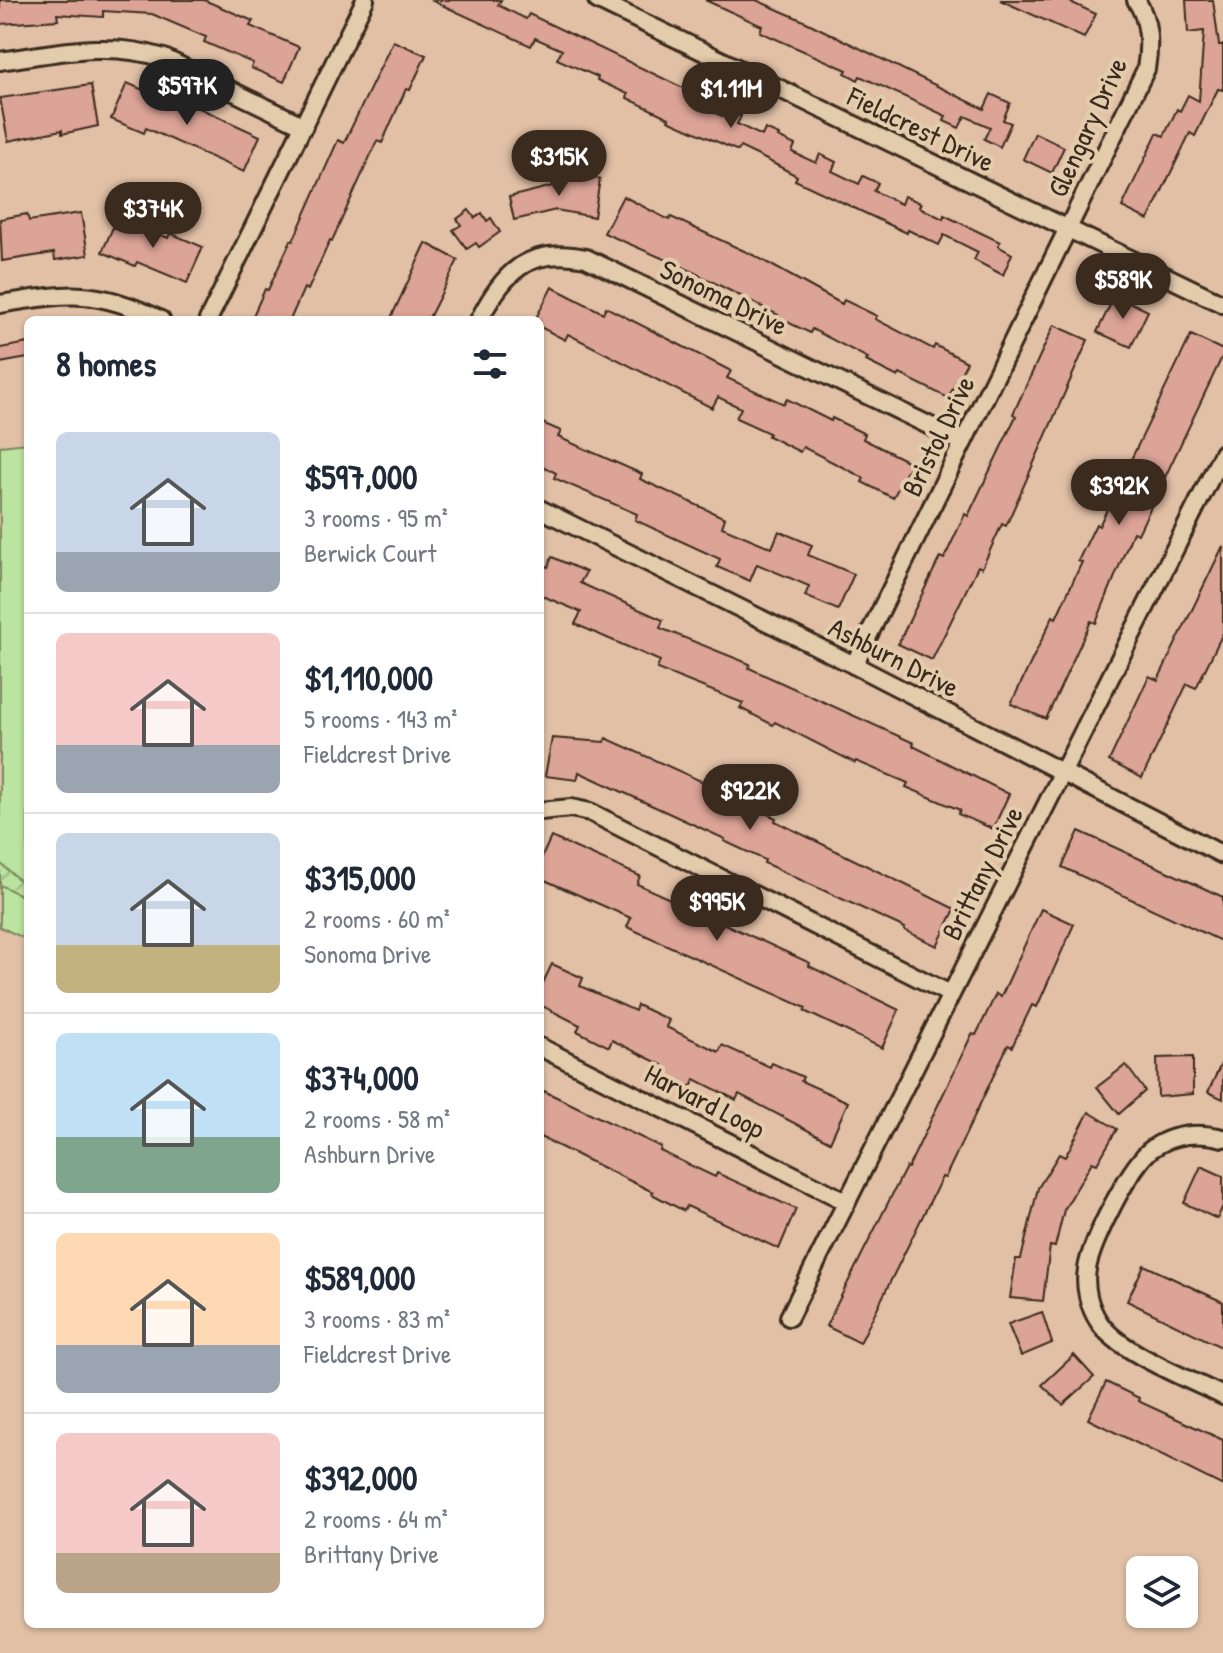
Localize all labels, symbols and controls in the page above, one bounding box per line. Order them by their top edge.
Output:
street label: Glengary Drive [1038,51,1136,203]
pin: $597K [131,59,243,127]
pin: $1.11M [666,62,796,130]
text: $597K [157,67,217,102]
text: $1.11M [700,70,762,105]
street label: Fieldcrest Drive [840,77,1001,181]
pin: $315K [503,130,615,198]
text: $315K [530,138,588,173]
pin: $374K [97,182,209,250]
text: $374K [122,190,184,225]
street label: Sonoma Drive [654,250,794,344]
pin: $589K [1067,253,1179,321]
text: $589K [1094,261,1152,296]
text: 8 homes [56,341,156,387]
icon: filters [468,342,512,386]
street label: Bristol Drive [893,369,983,503]
text: $597,000 [304,454,418,500]
pin: $392K [1063,459,1175,527]
icon: home [120,464,216,560]
text: $392K [1089,467,1149,502]
text: 3 rooms · 95 m² [304,500,448,535]
text: Berwick Court [304,535,436,570]
street label: Ashburn Drive [822,608,966,706]
text: $1,110,000 [304,655,433,701]
icon: home [120,665,216,761]
text: 5 rooms · 143 m² [304,701,457,736]
text: Fieldcrest Drive [304,736,451,771]
pin: $922K [694,764,806,832]
text: $922K [720,772,780,807]
street label: Brittany Drive [932,800,1032,946]
text: $315,000 [304,855,416,901]
icon: home [120,865,216,961]
pin: $995K [661,875,773,943]
text: $995K [689,883,745,918]
text: 2 rooms · 60 m² [304,901,450,936]
text: Sonoma Drive [304,936,431,971]
text: $374,000 [304,1055,419,1101]
street label: Harvard Loop [638,1055,772,1147]
icon: home [120,1065,216,1161]
text: 2 rooms · 58 m² [304,1101,450,1136]
text: Ashburn Drive [304,1136,435,1171]
text: $589,000 [304,1255,415,1301]
icon: home [120,1265,216,1361]
text: 3 rooms · 83 m² [304,1301,450,1336]
text: Fieldcrest Drive [304,1336,451,1371]
text: $392,000 [304,1455,417,1501]
icon: home [120,1465,216,1561]
text: 2 rooms · 64 m² [304,1501,448,1536]
text: Brittany Drive [304,1536,439,1571]
map controls [1126,1556,1198,1628]
button: layers [1126,1556,1198,1628]

